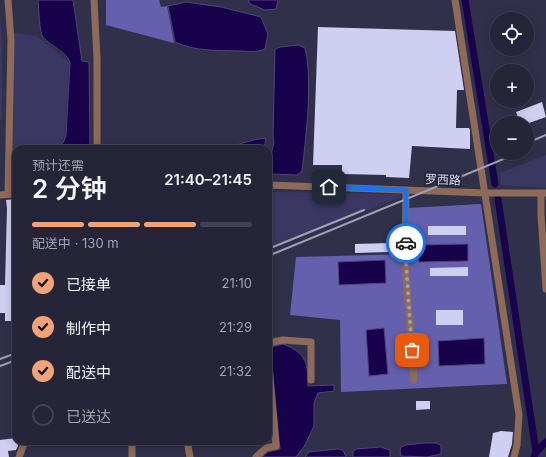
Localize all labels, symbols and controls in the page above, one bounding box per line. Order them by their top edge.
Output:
map controls [490,12,534,160]
button: locate [490,12,534,56]
button: + [490,64,534,108]
button: − [490,116,534,160]
text: 预计还需 [32,157,84,173]
text: 21:40–21:45 [164,170,252,189]
pin [312,170,346,204]
street label: 罗西路 [425,171,461,188]
text: 2 分钟 [32,173,107,204]
icon: home [318,176,340,198]
courier [386,223,426,263]
icon: car [395,232,417,254]
text: 配送中 · 130 m [32,235,119,251]
icon: check [32,272,54,294]
text: 已接单 [66,275,111,294]
text: 21:10 [222,275,252,291]
icon: check [32,316,54,338]
text: 制作中 [66,319,111,338]
text: 21:29 [219,319,252,335]
pin [395,333,429,367]
icon: bag [401,339,423,361]
icon: check [32,360,54,382]
text: 配送中 [66,363,111,382]
text: 21:32 [219,363,252,379]
text: 已送达 [66,407,111,426]

